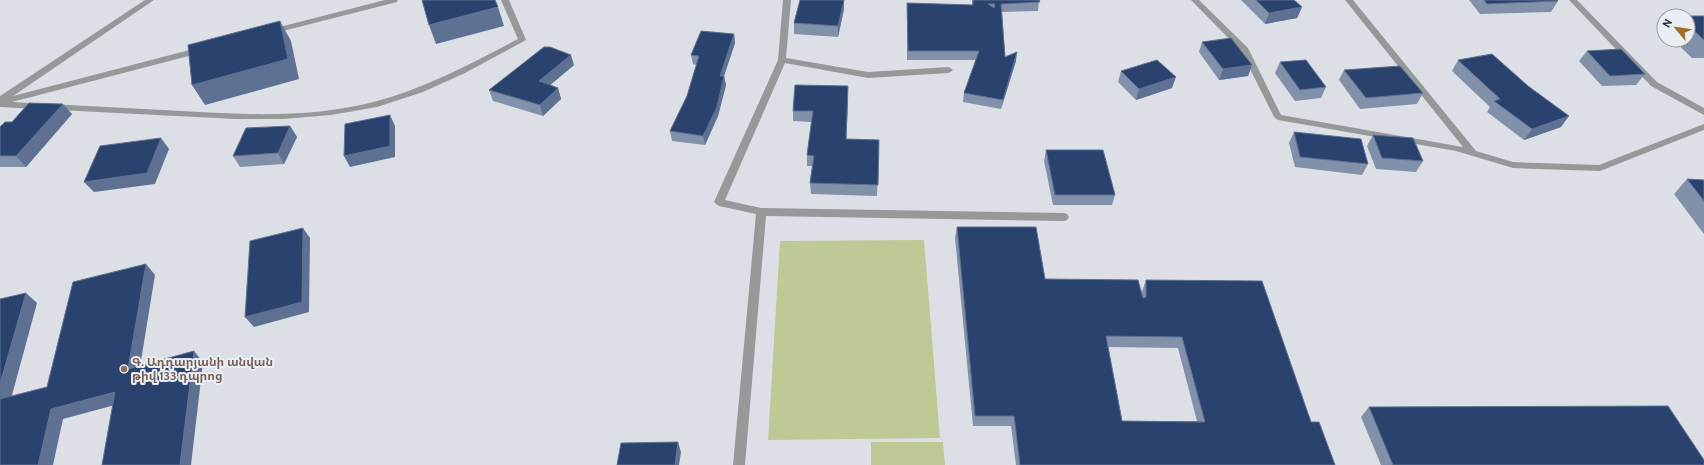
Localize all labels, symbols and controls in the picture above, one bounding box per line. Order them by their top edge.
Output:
north arrow [1656,8,1696,48]
text: N [1659,16,1675,30]
place label: Գ. Ադդարյանի անվան թիվ 133 դպրոց [132,354,273,383]
marker: Գ. Ադդարյանի անվան թիվ 133 դպրոց [119,364,129,374]

